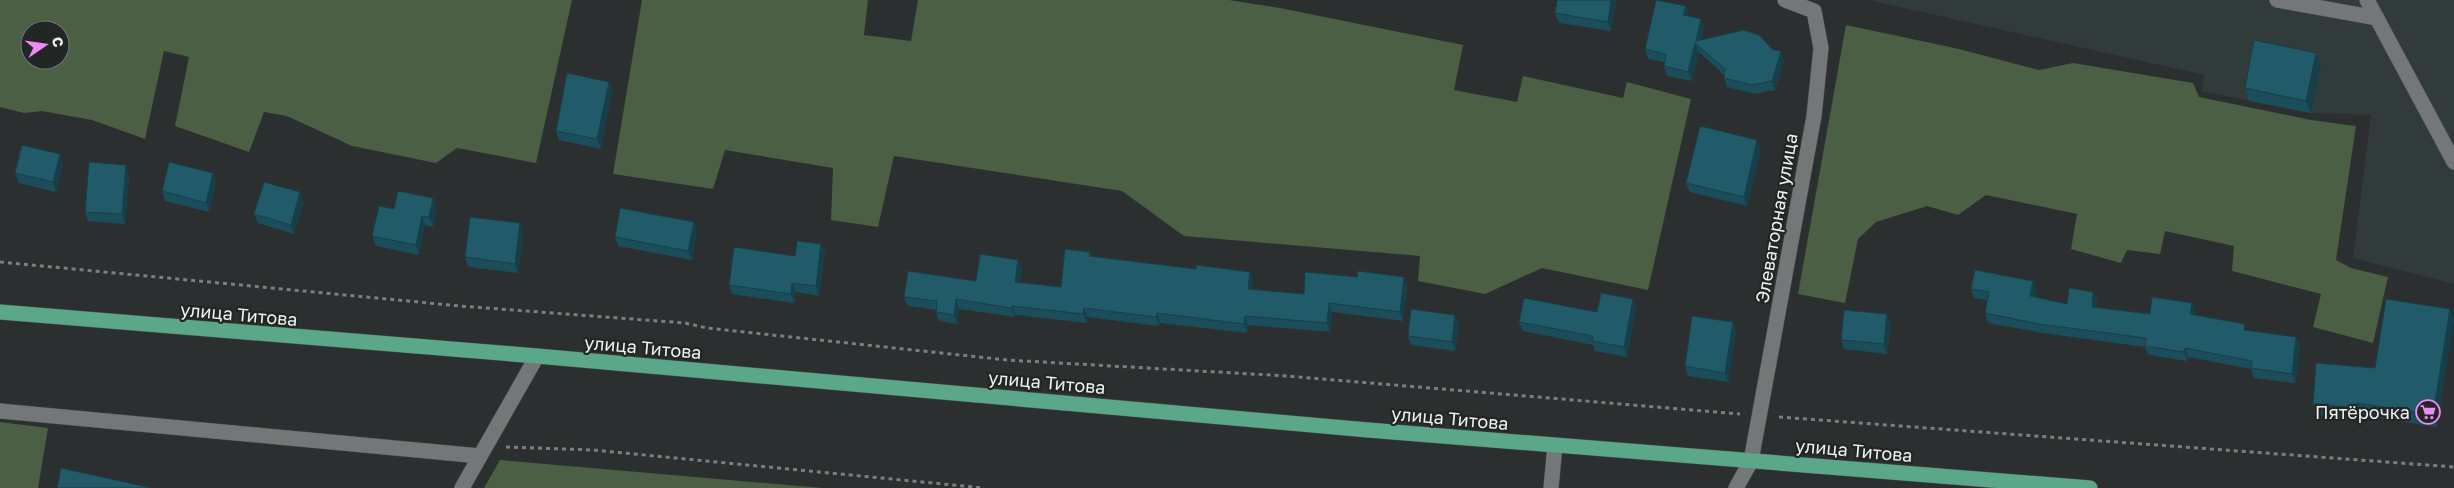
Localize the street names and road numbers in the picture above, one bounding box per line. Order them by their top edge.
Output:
street label: Элеваторная улица [1750,131,1802,305]
street label: улица Титова [179,298,299,330]
street label: улица Титова [583,331,703,363]
street label: улица Титова [987,366,1107,398]
street label: улица Титова [1390,402,1510,434]
street label: улица Титова [1794,434,1914,466]

